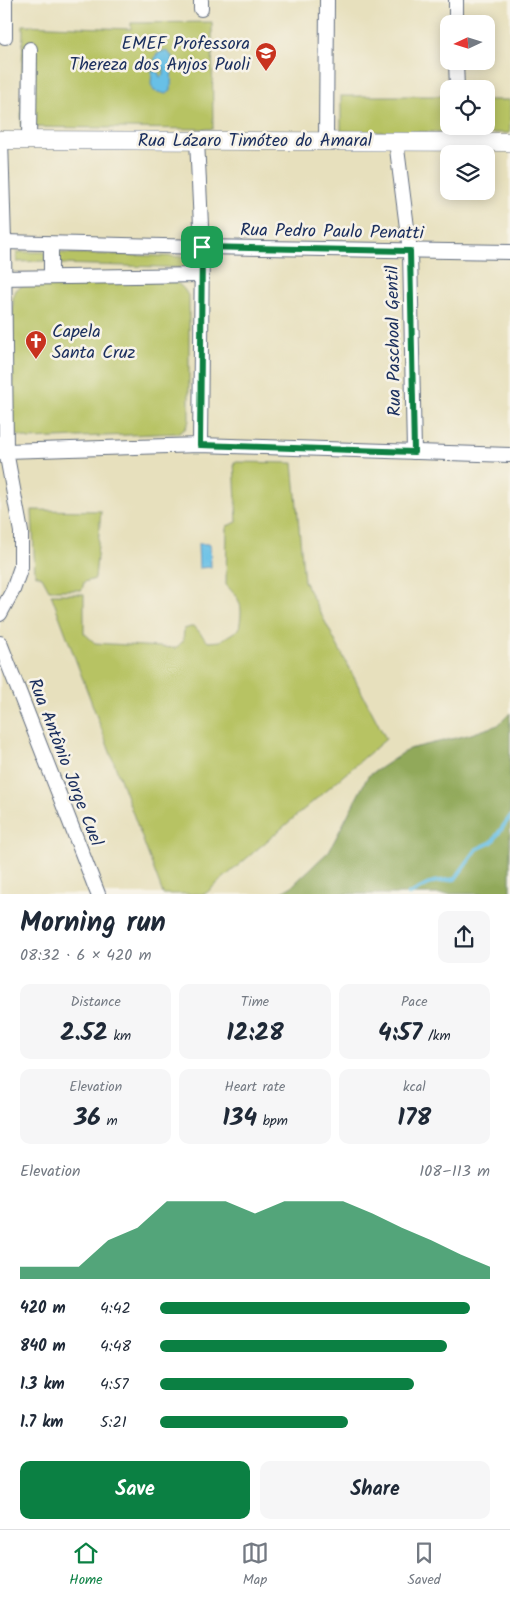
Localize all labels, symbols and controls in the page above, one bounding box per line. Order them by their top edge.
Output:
north arrow [440,15,495,70]
map controls [440,15,495,200]
place label: EMEF Professora Thereza dos Anjos Puoli [70,30,251,80]
school or university icon: EMEF Professora Thereza dos Anjos Puoli [254,41,278,72]
button: locate [440,80,495,135]
street label: Rua Lázaro Timóteo do Amaral [138,127,373,156]
button: layers [440,145,495,200]
street label: Rua Pedro Paulo Penatti [240,216,425,249]
pin [181,226,223,268]
icon: arrive [188,233,216,261]
street label: Rua Paschoal Gentil [379,265,410,417]
place label: Capela Santa Cruz [52,318,136,368]
church icon: Capela Santa Cruz [24,329,48,360]
street label: Rua Antônio Jorge Cuel [19,674,110,851]
text: Morning run [20,901,166,946]
button: share [438,911,490,963]
text: 08:32 · 6 × 420 m [20,943,151,968]
text: Distance [71,991,121,1013]
text: Time [241,991,269,1013]
text: Pace [401,991,428,1013]
text: 2.52 [60,1013,108,1053]
text: 12:28 [226,1013,284,1053]
text: 4:57 [378,1013,422,1053]
text: km [108,1025,131,1047]
text: /km [422,1025,451,1047]
text: Elevation [69,1076,122,1098]
text: Heart rate [225,1076,285,1098]
text: kcal [403,1076,426,1098]
text: 36 [74,1098,101,1138]
text: 134 [222,1098,257,1138]
text: 178 [397,1098,431,1138]
text: m [101,1110,118,1132]
text: bpm [257,1110,288,1132]
text: Elevation [20,1159,81,1184]
text: 108–113 m [419,1159,490,1184]
text: 420 m [20,1296,66,1321]
text: 4:42 [100,1296,131,1321]
text: 840 m [20,1334,66,1359]
text: 4:48 [100,1334,131,1359]
text: 1.3 km [20,1372,65,1397]
text: 4:57 [100,1372,129,1397]
text: 1.7 km [20,1410,63,1435]
text: 5:21 [100,1410,127,1435]
button: Save [20,1461,250,1519]
button: Share [260,1461,490,1519]
tab: Home [69,1539,102,1591]
tab: Map [241,1539,269,1591]
tab: Saved [408,1539,441,1591]

